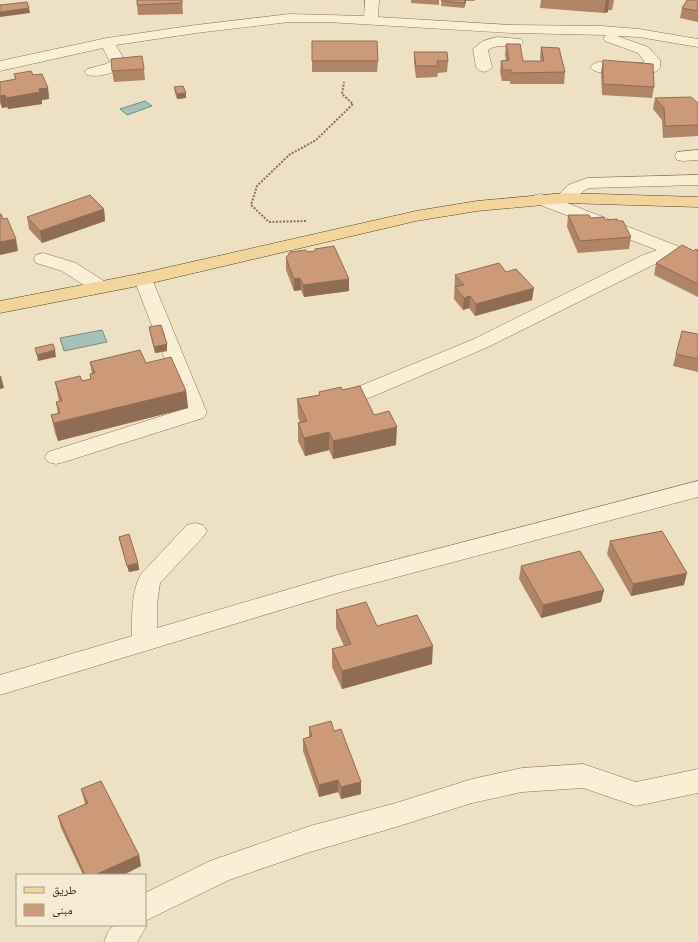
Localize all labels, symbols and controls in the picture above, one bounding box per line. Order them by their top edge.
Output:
legend [16,874,146,926]
text: طريق [52,883,77,897]
text: مبنى [52,903,73,917]

